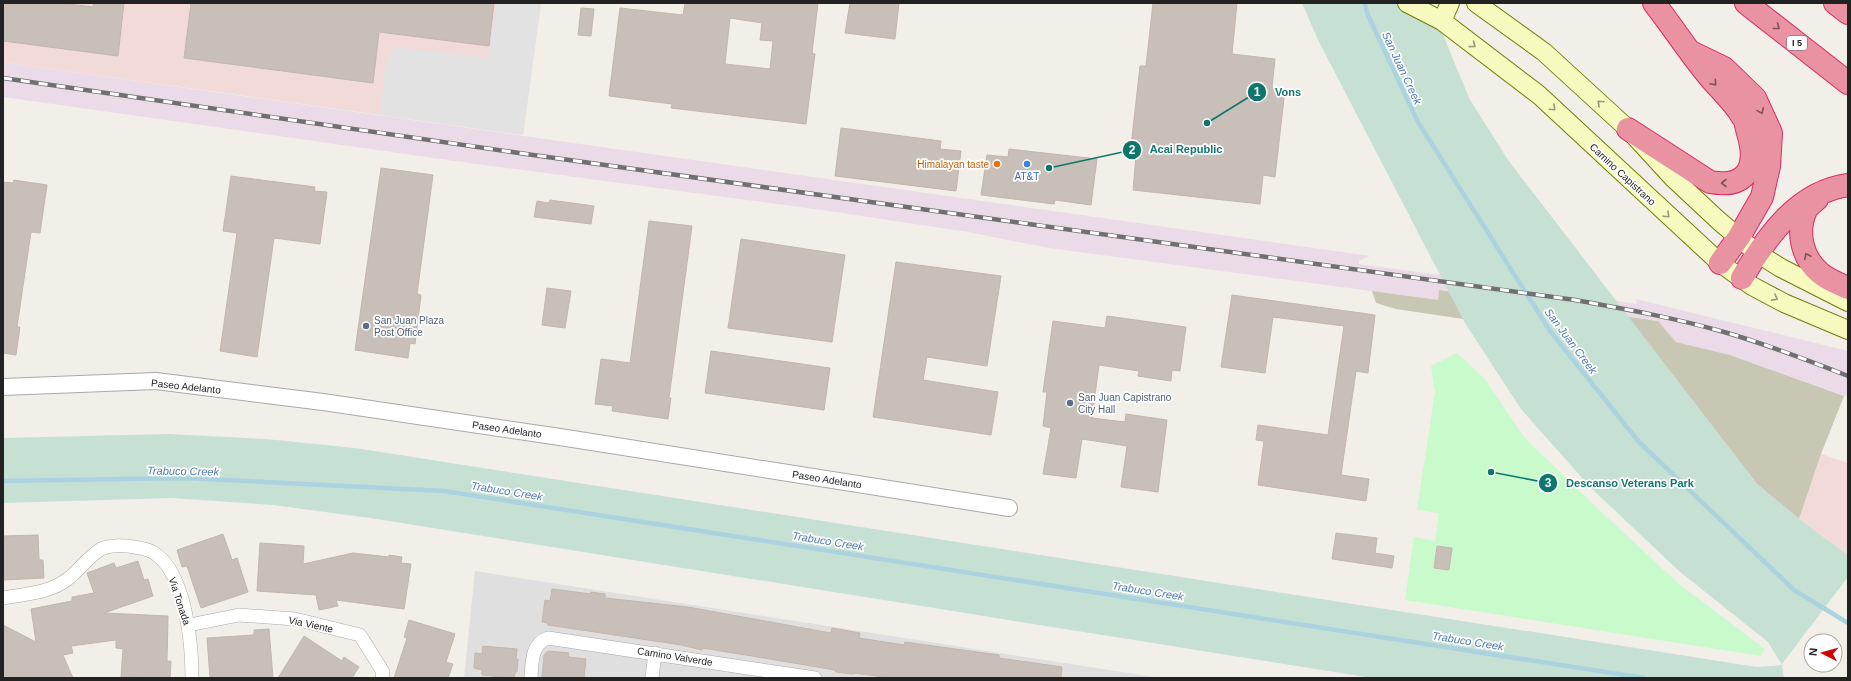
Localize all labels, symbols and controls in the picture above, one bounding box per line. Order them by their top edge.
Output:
one-way arrow [1772,22,1779,29]
water label: San Juan Creek [1380,30,1424,107]
road number: I 5 [1787,36,1807,50]
one-way arrow [1469,40,1476,48]
one-way arrow [1710,78,1717,85]
callout: Vons [1247,81,1309,104]
text: 1 [1254,85,1261,99]
text: Vons [1275,86,1301,98]
one-way arrow [1597,100,1605,108]
one-way arrow [1548,103,1556,111]
one-way arrow [1756,107,1764,115]
callout: Acai Republic [1122,138,1231,161]
street label: Camino Capistrano [1588,141,1658,208]
text: 2 [1129,143,1136,157]
text: Acai Republic [1150,143,1222,155]
place label: Himalayan taste [917,159,989,170]
marker: Himalayan taste [992,159,1002,169]
marker: AT&T [1022,159,1032,169]
place label: AT&T [1015,171,1039,182]
one-way arrow [1721,179,1727,187]
one-way arrow [1662,210,1670,218]
one-way arrow [1804,253,1812,261]
one-way arrow [1771,294,1778,301]
water label: San Juan Creek [1542,306,1600,377]
place label: San Juan Plaza Post Office [374,315,444,338]
marker: San Juan Plaza Post Office [361,321,371,331]
street label: Paseo Adelanto [151,377,222,396]
place label: San Juan Capistrano City Hall [1078,392,1172,415]
marker: San Juan Capistrano City Hall [1065,398,1075,408]
street label: Paseo Adelanto [471,419,543,440]
water label: Trabuco Creek [147,464,220,478]
street label: Paseo Adelanto [791,469,863,490]
callout: Descanso Veterans Park [1538,471,1702,494]
text: 3 [1545,476,1552,490]
text: Descanso Veterans Park [1566,477,1695,489]
water label: Trabuco Creek [471,479,544,503]
water label: Trabuco Creek [792,529,865,553]
street label: Via Tonada [167,576,193,627]
water label: Trabuco Creek [1112,579,1185,603]
street label: Via Viente [288,614,335,635]
water label: Trabuco Creek [1432,629,1505,653]
north arrow [1803,633,1843,673]
street label: Camino Valverde [637,645,714,668]
text: N [1807,647,1819,657]

